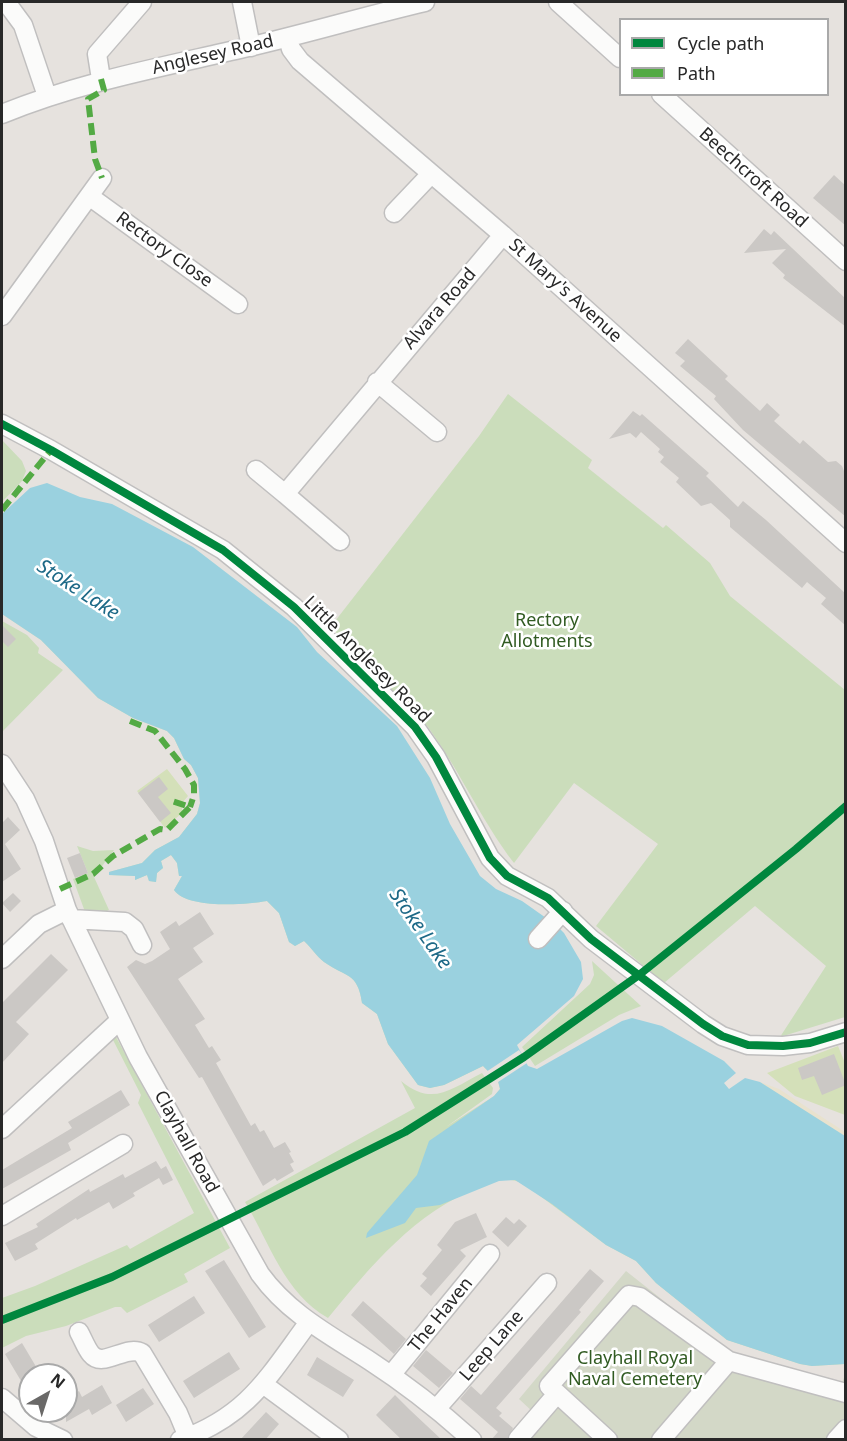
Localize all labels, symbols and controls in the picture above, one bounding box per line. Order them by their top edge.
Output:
legend [619,18,829,96]
street label: Anglesey Road [150,31,276,79]
text: Cycle path [677,31,764,55]
text: Path [677,61,716,85]
street label: Beechcroft Road [694,123,812,233]
street label: Rectory Close [111,208,217,292]
street label: St Mary's Avenue [504,235,626,347]
street label: Alvara Road [399,264,481,354]
water label: Stoke Lake [32,555,124,625]
street label: Little Anglesey Road [299,592,435,728]
park label: Rectory Allotments [501,610,593,652]
water label: Stoke Lake [383,884,457,974]
street label: Clayhall Road [149,1087,223,1197]
street label: The Haven [404,1273,478,1357]
street label: Leep Lane [456,1306,528,1386]
park label: Clayhall Royal Naval Cemetery [568,1348,702,1390]
north arrow [18,1363,78,1423]
text: N [46,1368,70,1393]

